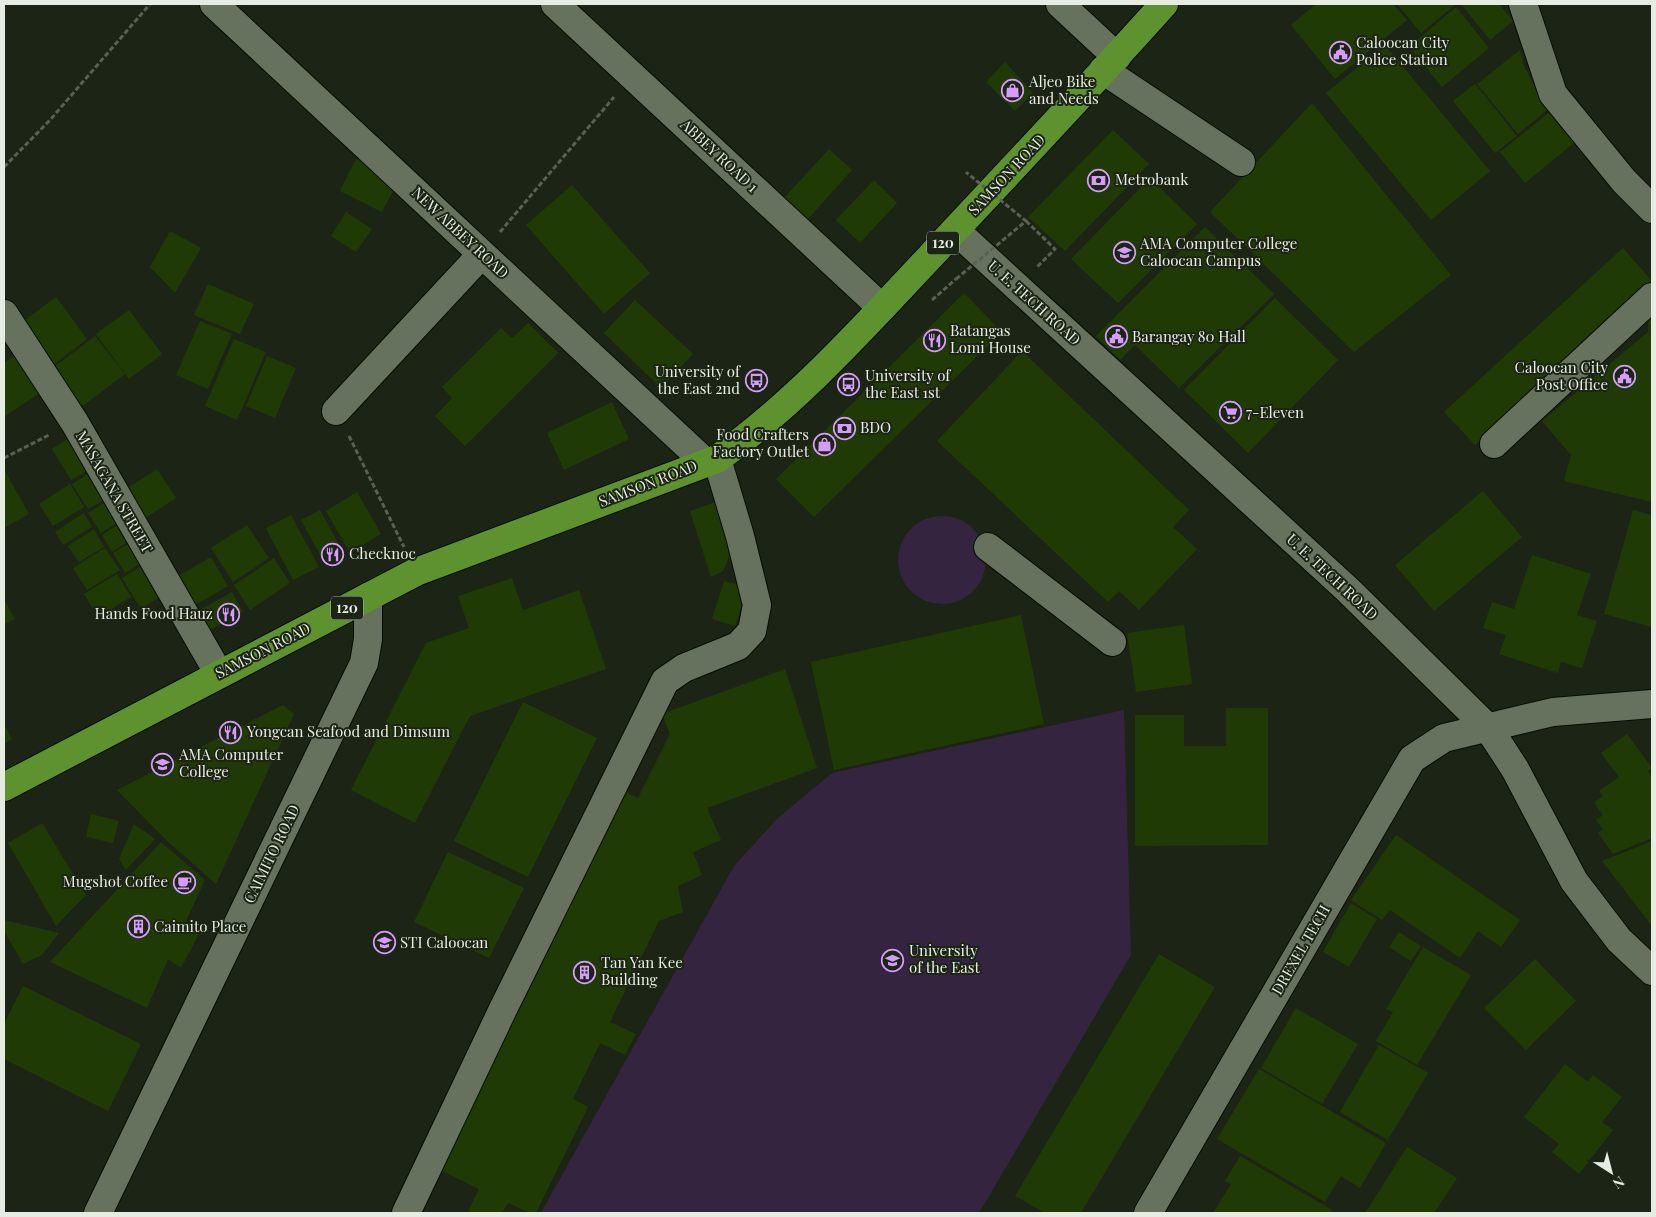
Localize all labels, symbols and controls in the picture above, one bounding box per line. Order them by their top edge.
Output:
place label: Caloocan City Police Station [1356,32,1450,69]
public building icon: Caloocan City Police Station [1328,40,1352,64]
place label: Aljeo Bike and Needs [1028,71,1099,108]
shop icon: Aljeo Bike and Needs [1001,79,1025,103]
street label: ABBEY ROAD 1 [676,114,763,197]
street label: SAMSON ROAD [963,129,1049,219]
bank icon: Metrobank [1087,168,1111,192]
place label: Metrobank [1115,169,1189,189]
street label: NEW ABBEY ROAD [408,182,514,282]
road number: 120 [927,232,959,254]
place label: AMA Computer College Caloocan Campus [1139,233,1297,270]
school or university icon: AMA Computer College Caloocan Campus [1112,241,1136,265]
street label: U. E. TECH ROAD [984,255,1085,349]
place label: Batangas Lomi House [950,320,1031,357]
public building icon: Barangay 80 Hall [1104,325,1128,349]
place label: Barangay 80 Hall [1132,326,1246,346]
restaurant icon: Batangas Lomi House [922,328,946,352]
place label: Caloocan City Post Office [1515,357,1608,394]
place label: University of the East 2nd [655,361,741,398]
place label: University of the East 1st [865,365,951,402]
public building icon: Caloocan City Post Office [1612,365,1636,389]
bus stop icon: University of the East 2nd [744,369,768,393]
bus stop icon: University of the East 1st [837,373,861,397]
supermarket icon: 7-Eleven [1218,401,1242,425]
place label: 7-Eleven [1246,402,1304,422]
bank icon: BDO [832,416,856,440]
place label: BDO [860,417,891,437]
place label: Food Crafters Factory Outlet [713,424,810,461]
street label: MASAGANA STREET [72,427,158,556]
shop icon: Food Crafters Factory Outlet [813,432,837,456]
street label: SAMSON ROAD [595,455,700,511]
street label: U. E. TECH ROAD [1283,529,1383,624]
restaurant icon: Checknoc [321,542,345,566]
place label: Checknoc [349,543,416,563]
road number: 120 [331,596,363,620]
restaurant icon: Hands Food Hauz [217,602,241,626]
place label: Hands Food Hauz [94,603,213,623]
street label: SAMSON ROAD [212,617,314,683]
restaurant icon: Yongcan Seafood and Dimsum [219,720,243,744]
place label: Yongcan Seafood and Dimsum [246,721,451,741]
place label: AMA Computer College [178,744,284,781]
school or university icon: AMA Computer College [151,752,175,776]
street label: CAIMITO ROAD [239,801,304,906]
cafe icon: Mugshot Coffee [172,870,196,894]
place label: Mugshot Coffee [63,871,168,891]
street label: DREXEL TECH [1266,901,1334,998]
building icon: Caimito Place [126,915,150,939]
place label: Caimito Place [154,916,246,936]
school or university icon: STI Caloocan [372,931,396,955]
place label: STI Caloocan [400,932,488,952]
place label: University of the East [909,940,981,977]
school or university icon: University of the East [881,948,905,972]
place label: Tan Yan Kee Building [601,952,683,989]
building icon: Tan Yan Kee Building [573,960,597,984]
north arrow [1586,1147,1636,1197]
text: N [1609,1172,1629,1194]

